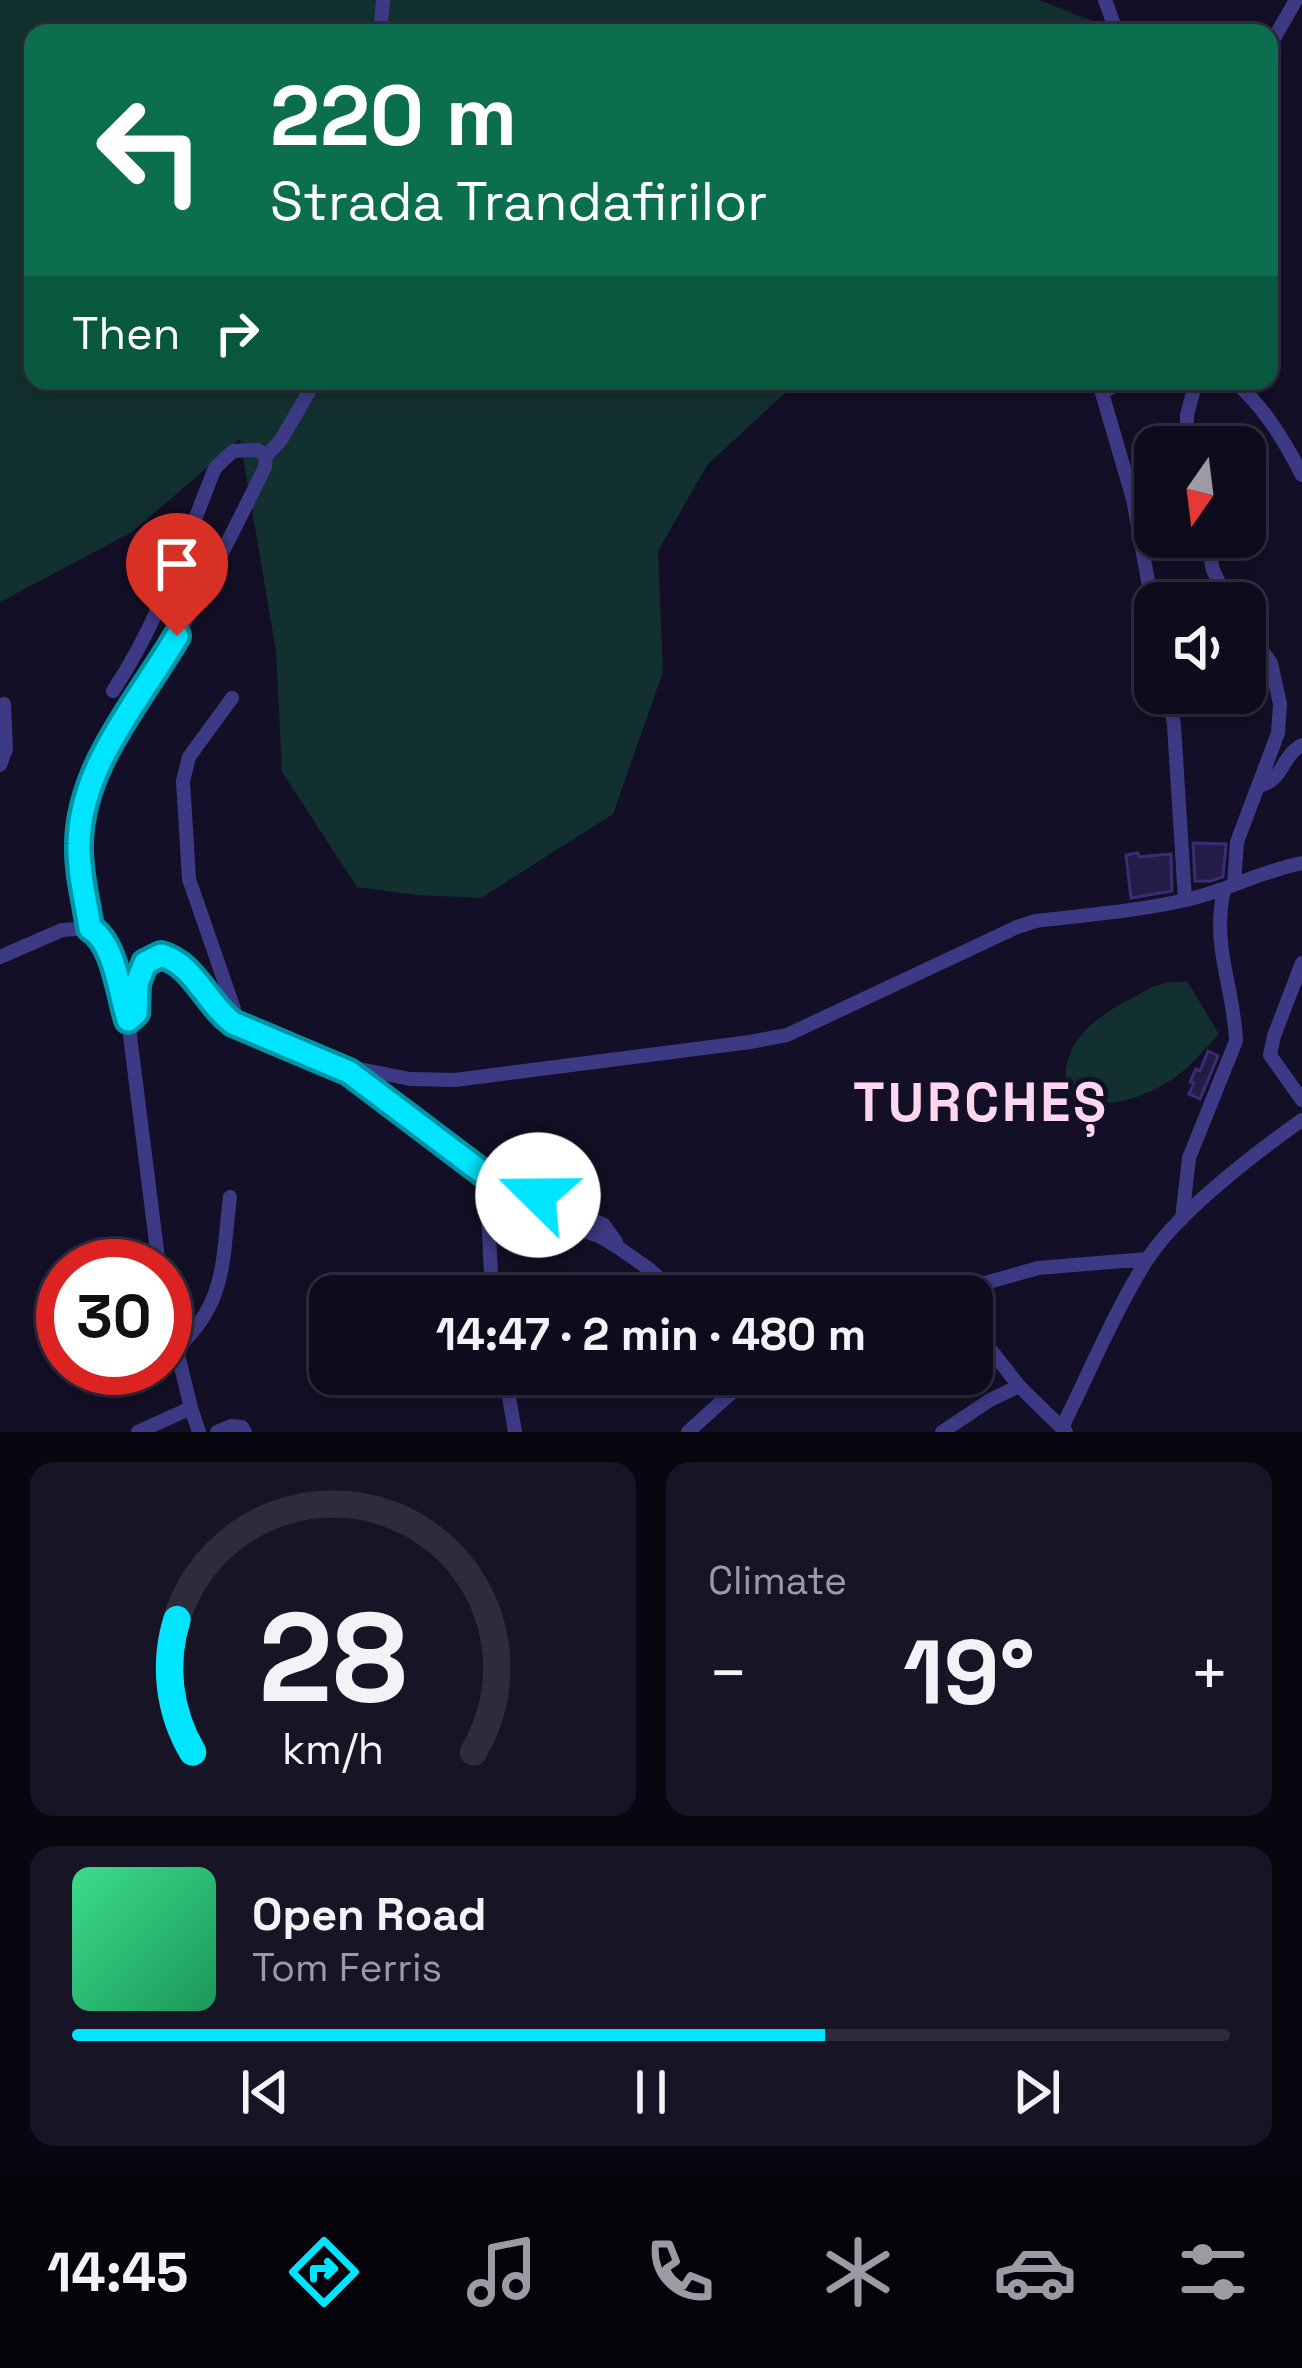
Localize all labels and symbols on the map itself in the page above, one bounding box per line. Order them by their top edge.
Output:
north arrow [1134,426,1266,558]
pin [126,513,228,636]
district label: TURCHEȘ [853,1068,1109,1137]
position arrow [475,1132,601,1258]
speed limit sign: 30 [36,1239,192,1395]

